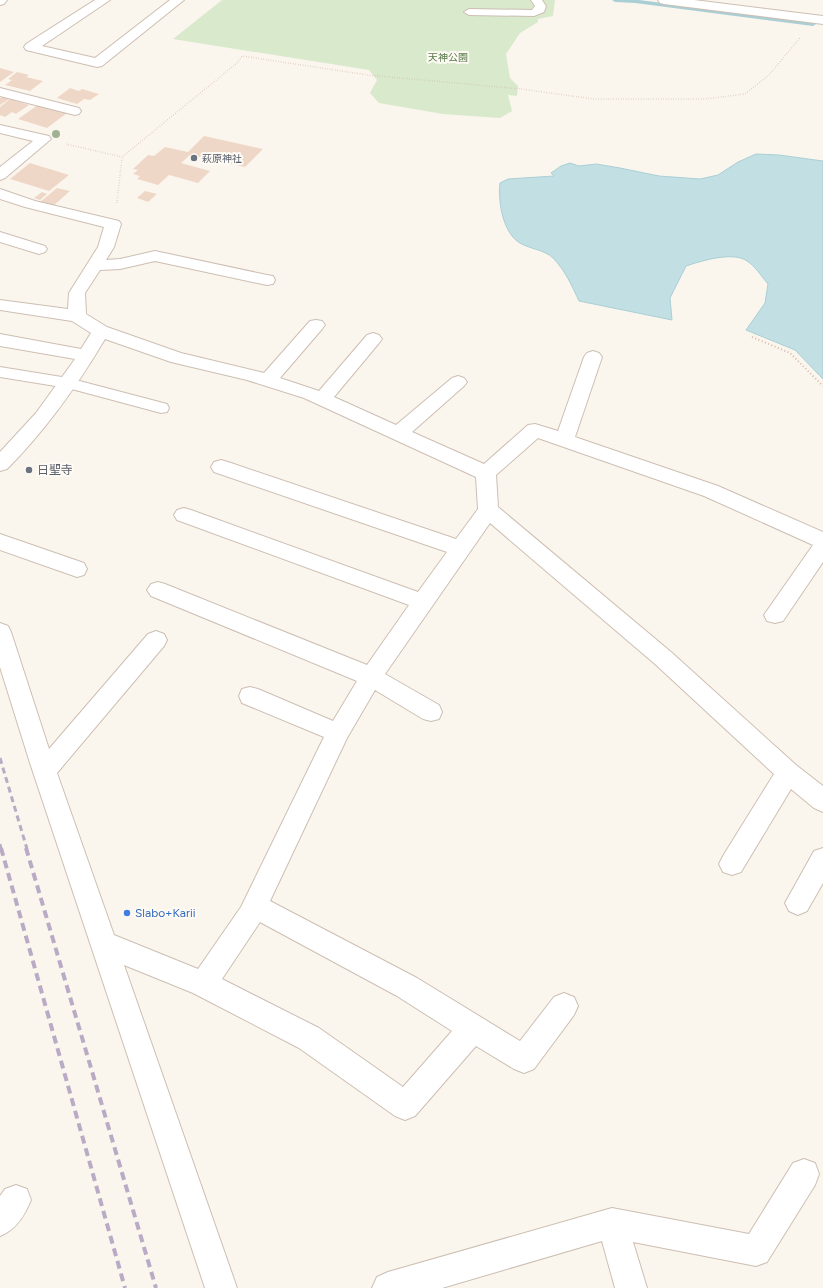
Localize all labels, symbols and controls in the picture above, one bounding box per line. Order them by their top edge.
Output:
park label: 天神公園 [428,51,468,64]
place label: 萩原神社 [202,152,242,165]
marker: 萩原神社 [189,153,199,163]
place label: 日聖寺 [37,463,73,477]
marker: 日聖寺 [24,465,34,475]
place label: Slabo+Karii [135,906,196,920]
marker: Slabo+Karii [122,908,132,918]

